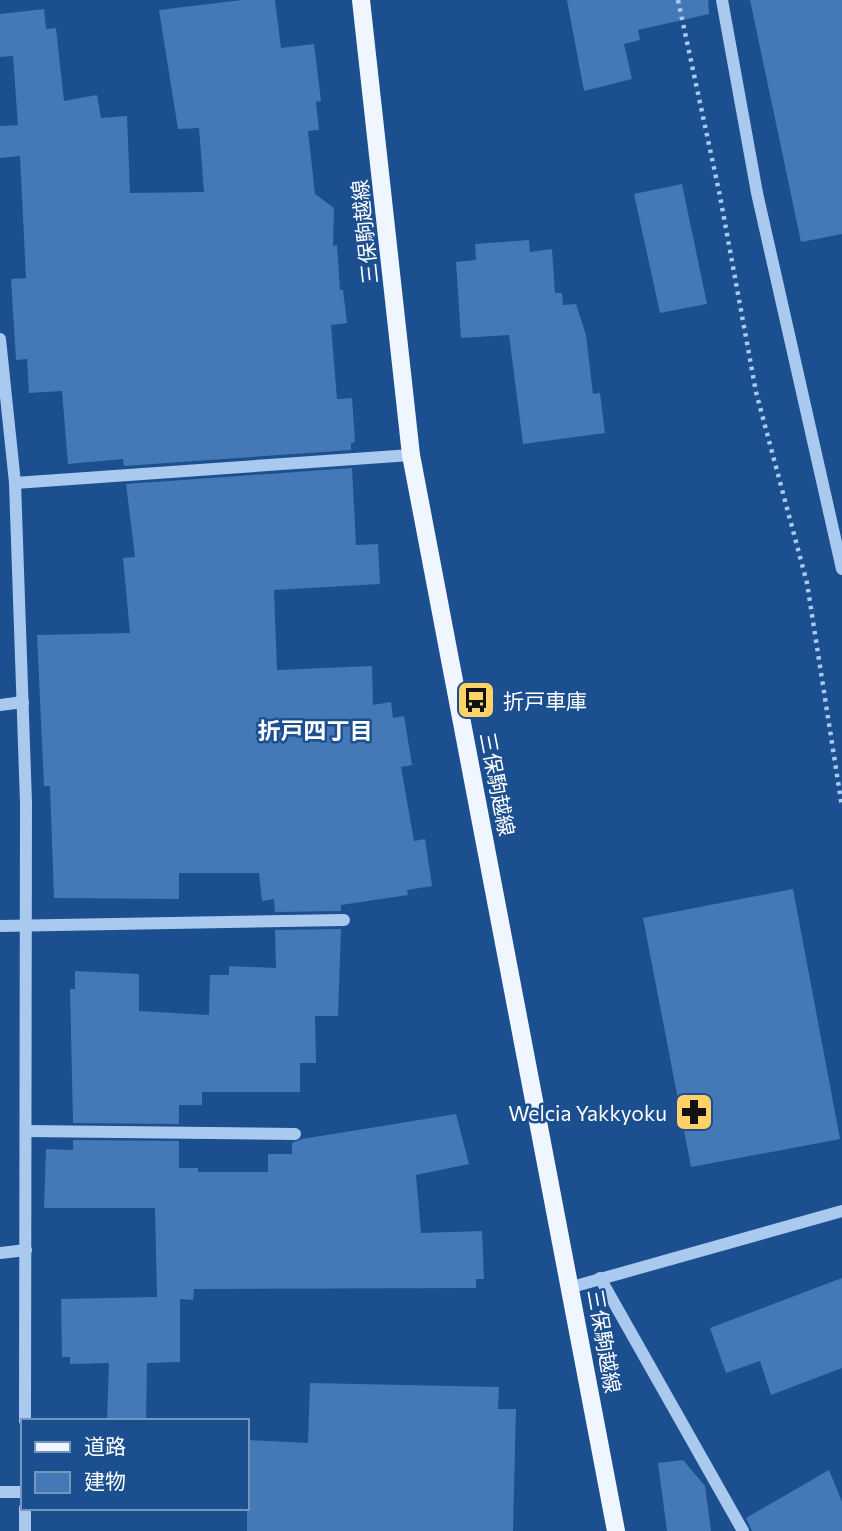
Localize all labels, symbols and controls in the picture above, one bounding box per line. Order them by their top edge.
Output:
street label: 三保駒越線 [346,178,382,286]
bus stop icon: 折戸車庫 [455,679,497,721]
place label: 折戸車庫 [503,688,587,713]
district label: 折戸四丁目 [258,716,373,744]
street label: 三保駒越線 [476,730,520,838]
pharmacy icon: Welcia Yakkyoku [673,1091,715,1133]
place label: Welcia Yakkyoku [508,1100,667,1125]
street label: 三保駒越線 [584,1287,626,1395]
legend [21,1419,248,1510]
text: 道路 [84,1433,126,1458]
text: 建物 [84,1468,126,1493]

